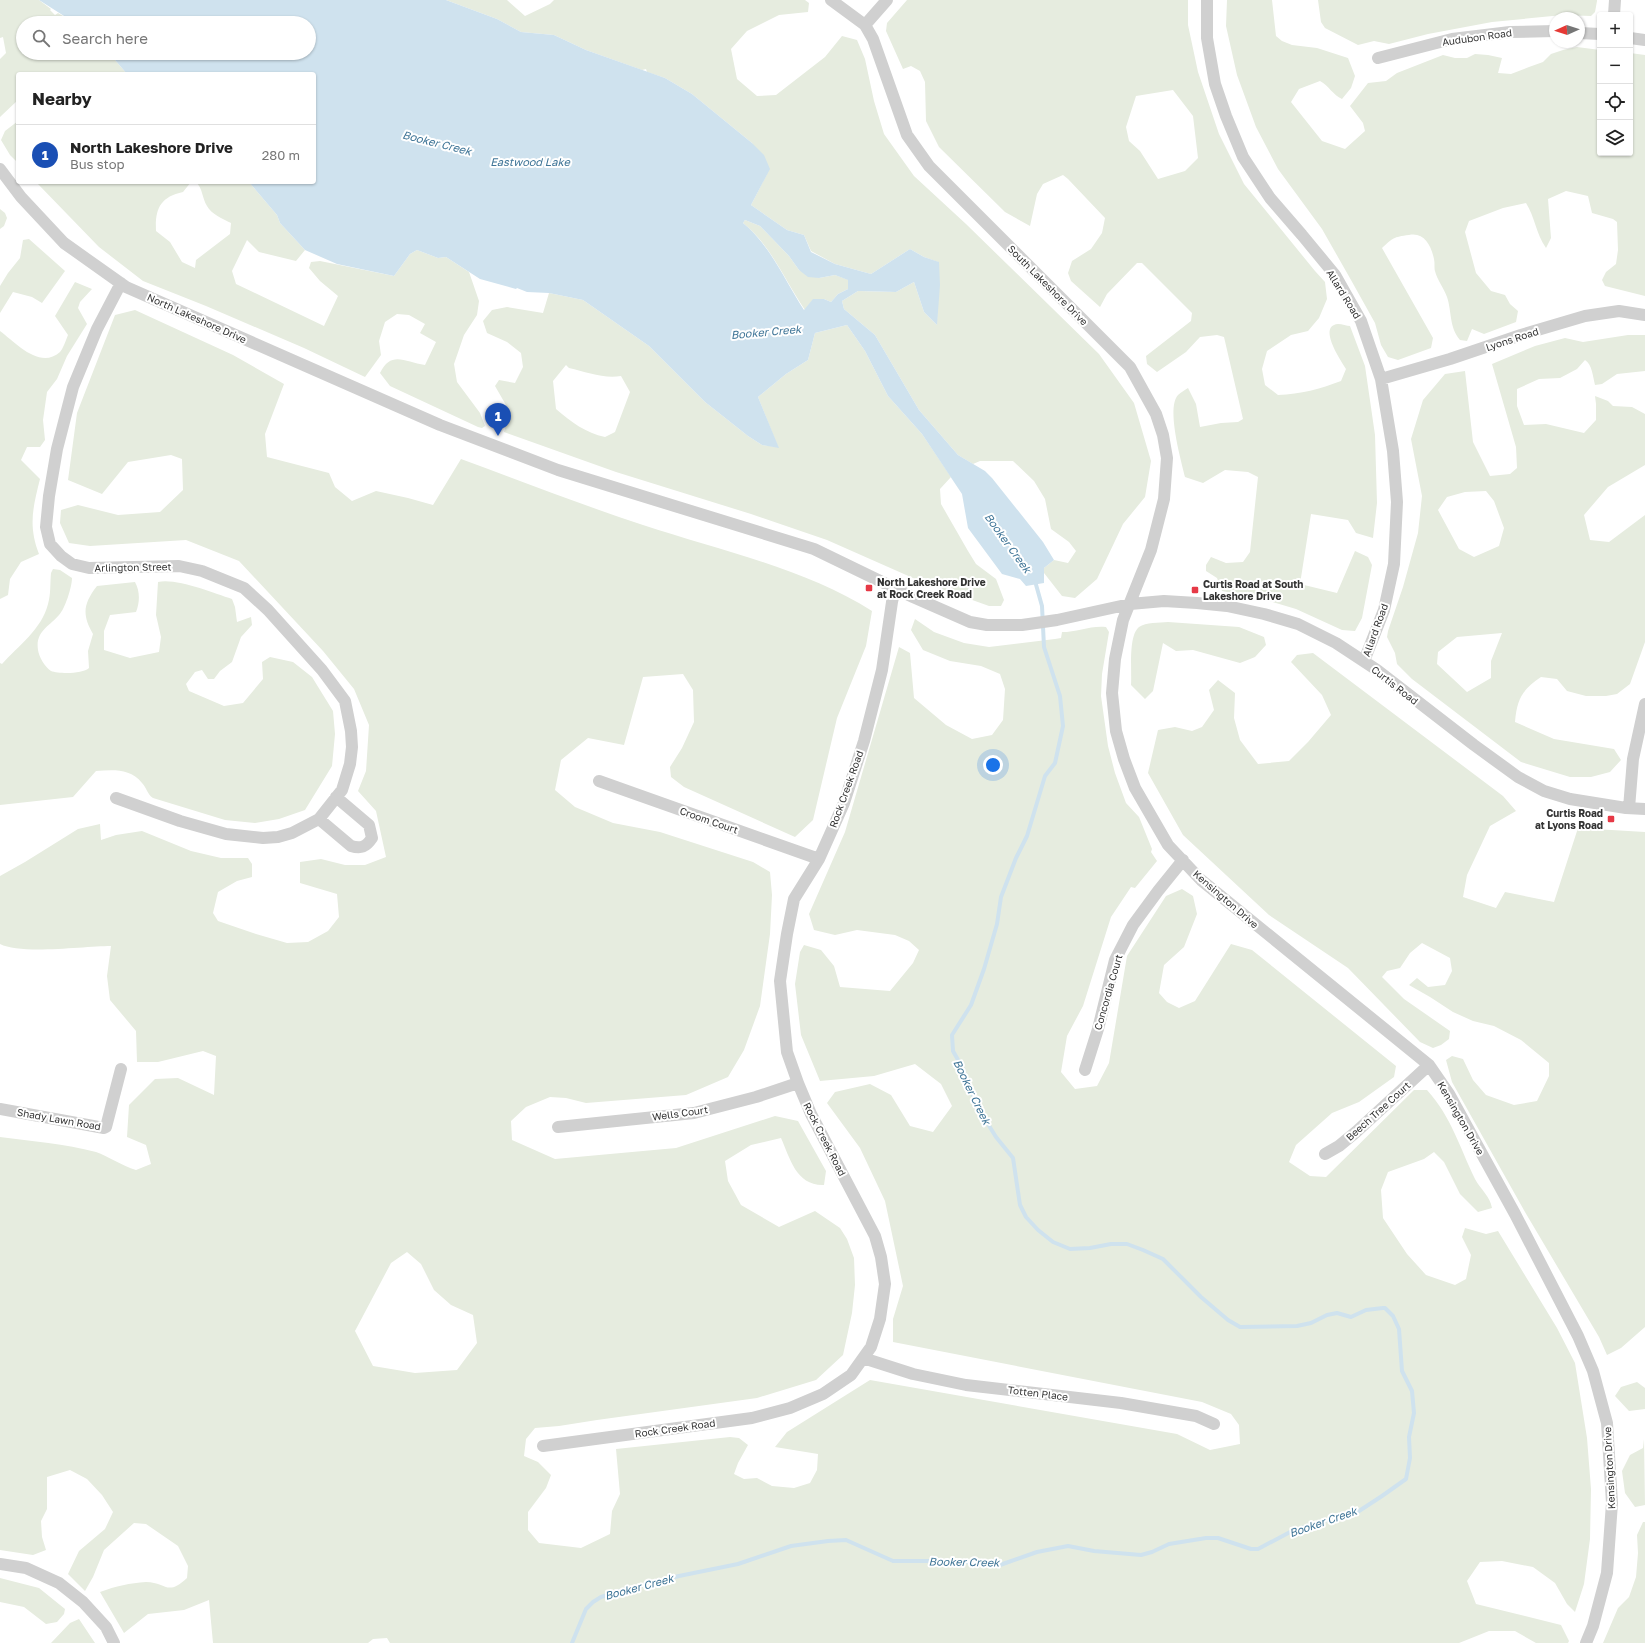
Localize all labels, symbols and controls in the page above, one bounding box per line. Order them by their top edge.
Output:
north arrow [1549,12,1585,48]
map controls [1597,12,1633,156]
button: + [1597,12,1633,48]
search box [16,16,316,60]
street label: Audubon Road [1441,26,1513,48]
icon: search [30,27,52,49]
text: Search here [62,29,148,47]
button: − [1597,48,1633,84]
button: locate [1597,84,1633,120]
text: Nearby [32,88,92,109]
button: layers [1597,120,1633,156]
water label: Booker Creek [401,128,475,158]
text: North Lakeshore Drive [70,138,233,156]
text: 1 [42,147,48,163]
text: 280 m [262,147,300,163]
water label: Eastwood Lake [490,155,571,168]
text: Bus stop [70,156,125,172]
street label: South Lakeshore Drive [1006,243,1091,328]
street label: Allard Road [1324,267,1364,321]
street label: North Lakeshore Drive [146,291,249,345]
water label: Booker Creek [730,322,803,341]
street label: Lyons Road [1484,325,1540,353]
pin: 1 [485,403,511,436]
water label: Booker Creek [982,510,1035,577]
street label: Arlington Street [94,560,172,574]
place label: North Lakeshore Drive at Rock Creek Road [877,576,986,600]
place label: Curtis Road at South Lakeshore Drive [1203,578,1303,602]
marker: North Lakeshore Drive at Rock Creek Road [864,583,874,593]
marker: Curtis Road at South Lakeshore Drive [1190,585,1200,595]
street label: Allard Road [1360,602,1390,658]
street label: Curtis Road [1369,663,1421,707]
street label: Rock Creek Road [826,749,866,829]
your location [983,755,1003,775]
street label: Croom Court [678,804,740,836]
place label: Curtis Road at Lyons Road [1535,807,1603,831]
marker: Curtis Road at Lyons Road [1606,814,1616,824]
street label: Kensington Drive [1191,867,1261,931]
street label: Concordia Court [1091,953,1125,1031]
water label: Booker Creek [951,1057,995,1128]
street label: Beech Tree Court [1343,1079,1413,1143]
street label: Kensington Drive [1435,1079,1487,1157]
street label: Rock Creek Road [801,1100,849,1178]
street label: Wells Court [651,1103,709,1123]
street label: Shady Lawn Road [16,1106,102,1132]
street label: Totten Place [1007,1383,1069,1403]
street label: Rock Creek Road [634,1416,716,1440]
street label: Kensington Drive [1601,1426,1617,1509]
water label: Booker Creek [1287,1503,1360,1539]
water label: Booker Creek [929,1554,1001,1569]
water label: Booker Creek [603,1571,676,1602]

